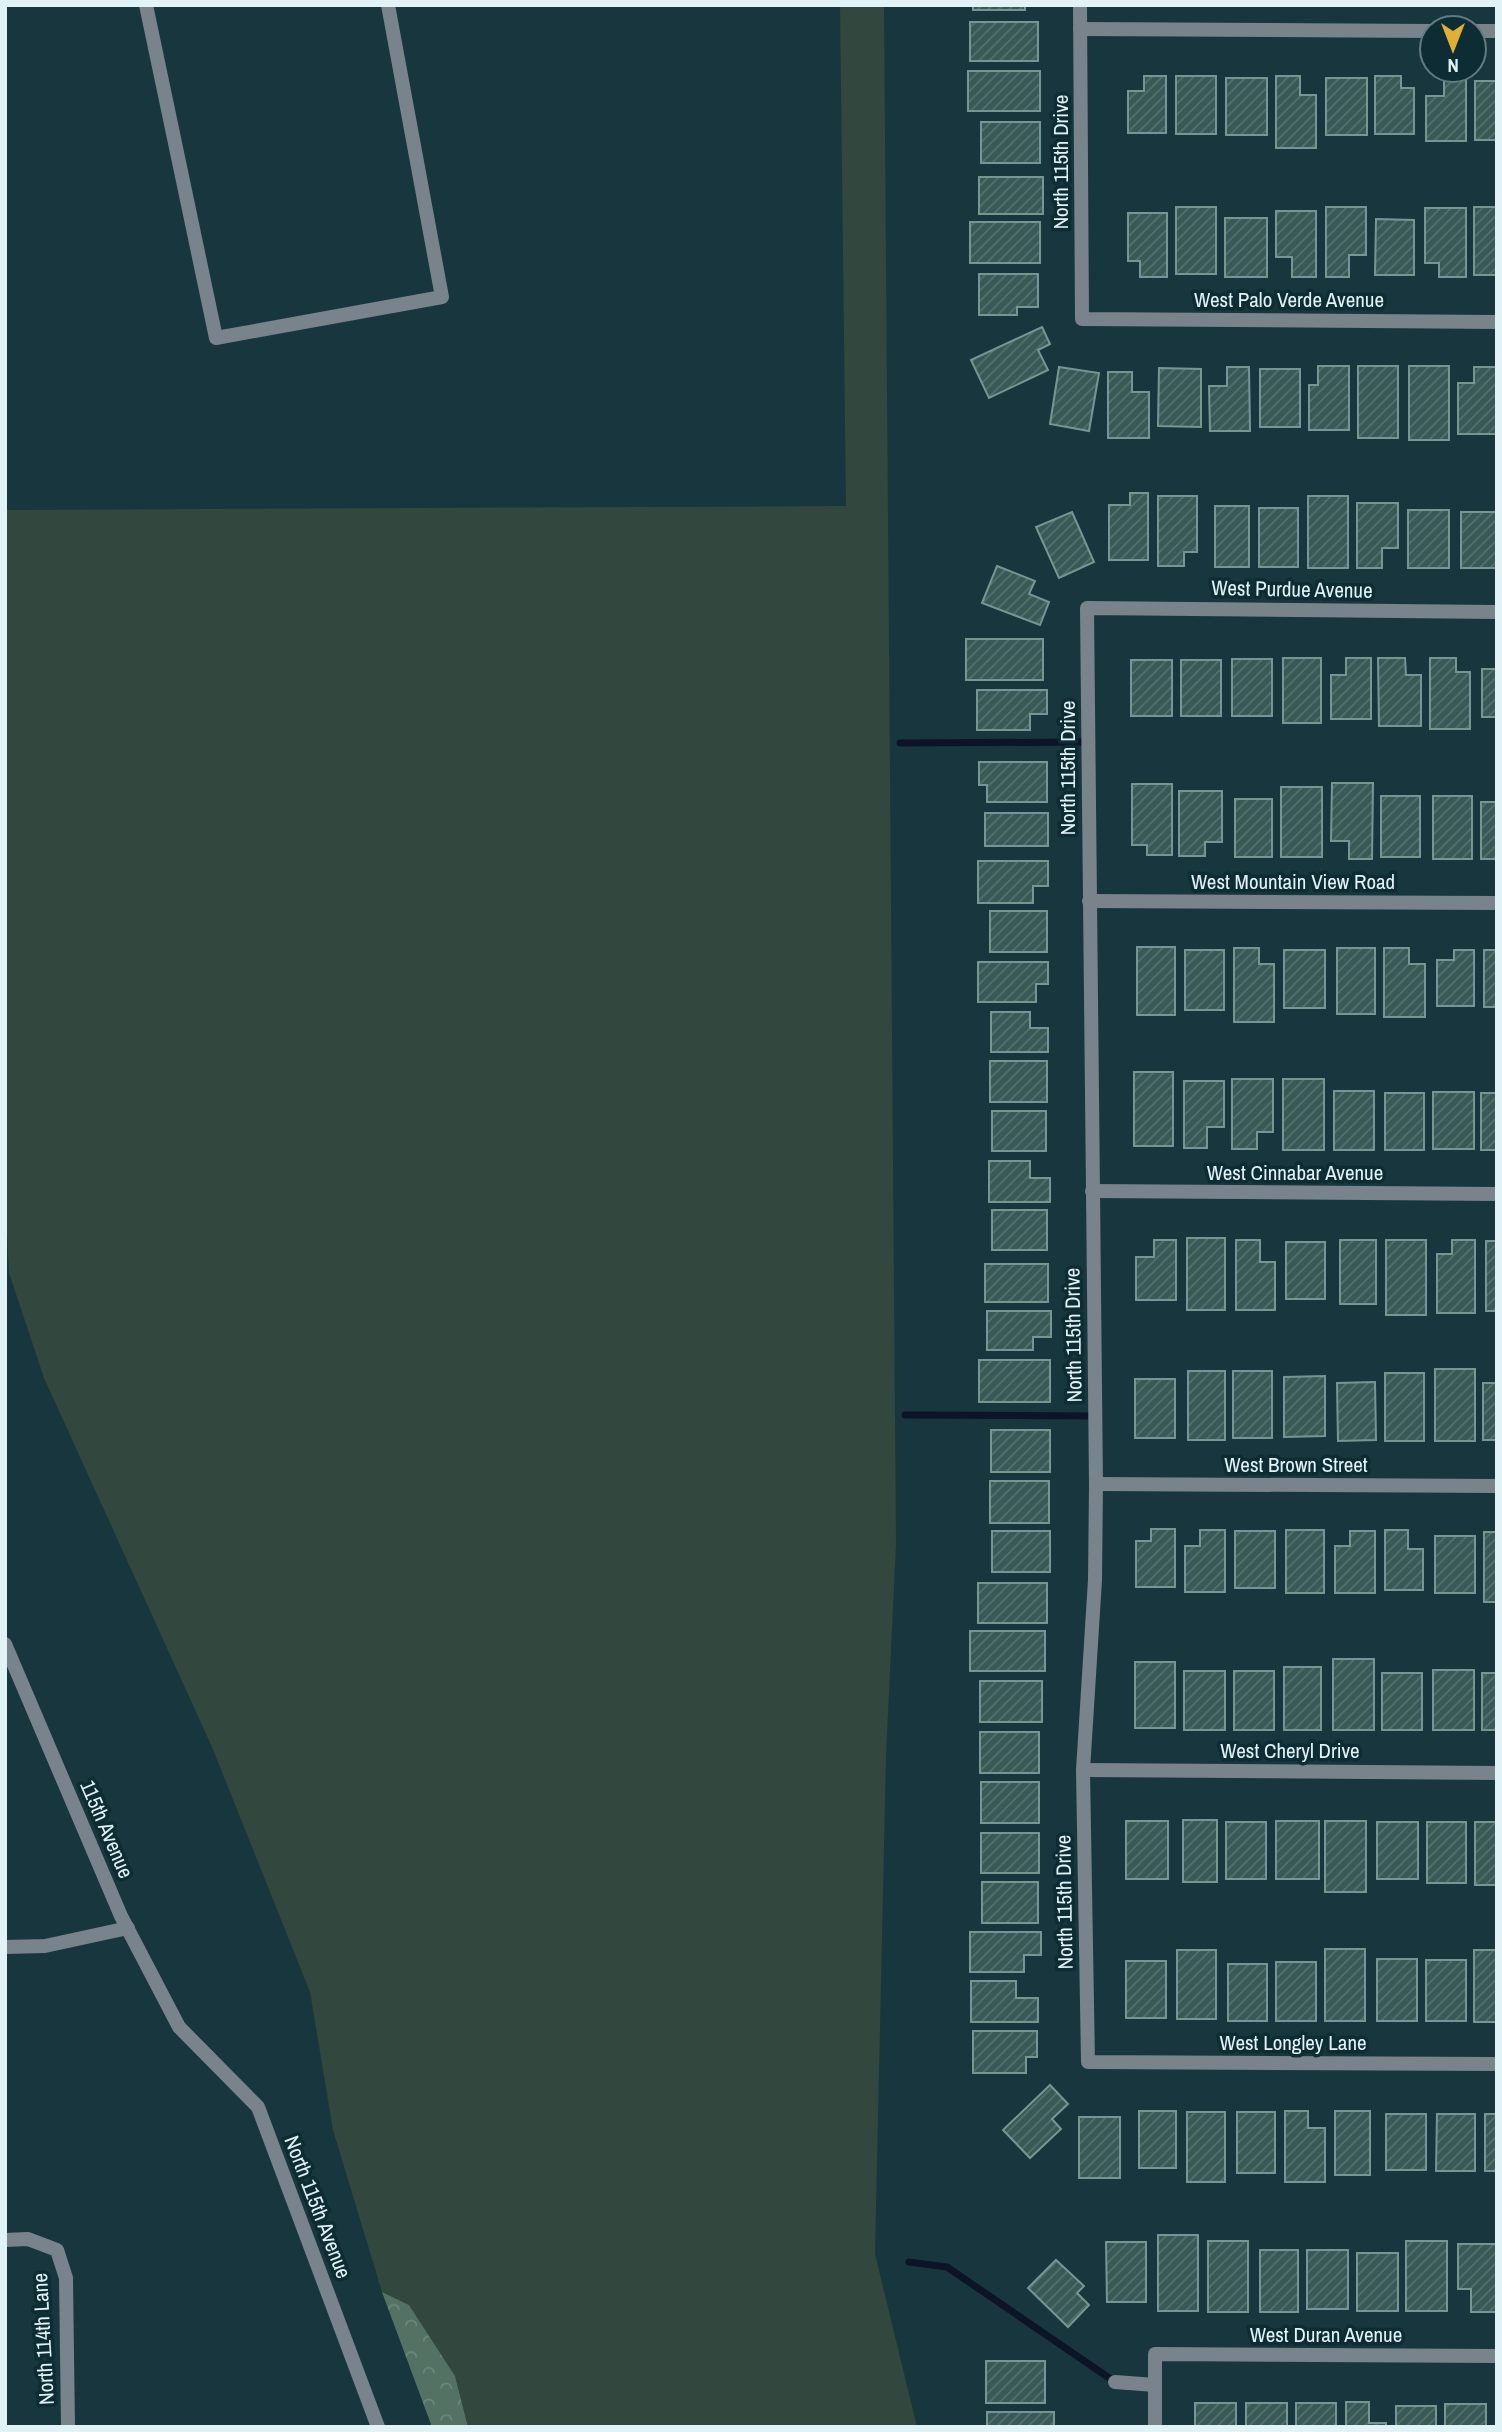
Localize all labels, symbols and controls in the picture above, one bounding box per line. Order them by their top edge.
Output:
north arrow [1418,14,1488,84]
text: N [1447,53,1459,79]
street label: North 115th Drive [1046,95,1075,229]
street label: West Palo Verde Avenue [1194,285,1384,314]
street label: West Purdue Avenue [1211,573,1373,605]
street label: North 115th Drive [1053,701,1082,835]
street label: West Mountain View Road [1191,867,1395,896]
street label: West Cinnabar Avenue [1207,1158,1383,1187]
street label: North 115th Drive [1057,1267,1089,1403]
street label: West Brown Street [1224,1450,1368,1479]
street label: West Cheryl Drive [1220,1736,1360,1765]
street label: 115th Avenue [73,1776,141,1882]
street label: North 115th Drive [1048,1834,1080,1970]
street label: West Longley Lane [1219,2028,1367,2057]
street label: North 115th Avenue [277,2131,359,2283]
street label: North 114th Lane [25,2272,61,2406]
street label: West Duran Avenue [1250,2320,1402,2349]

